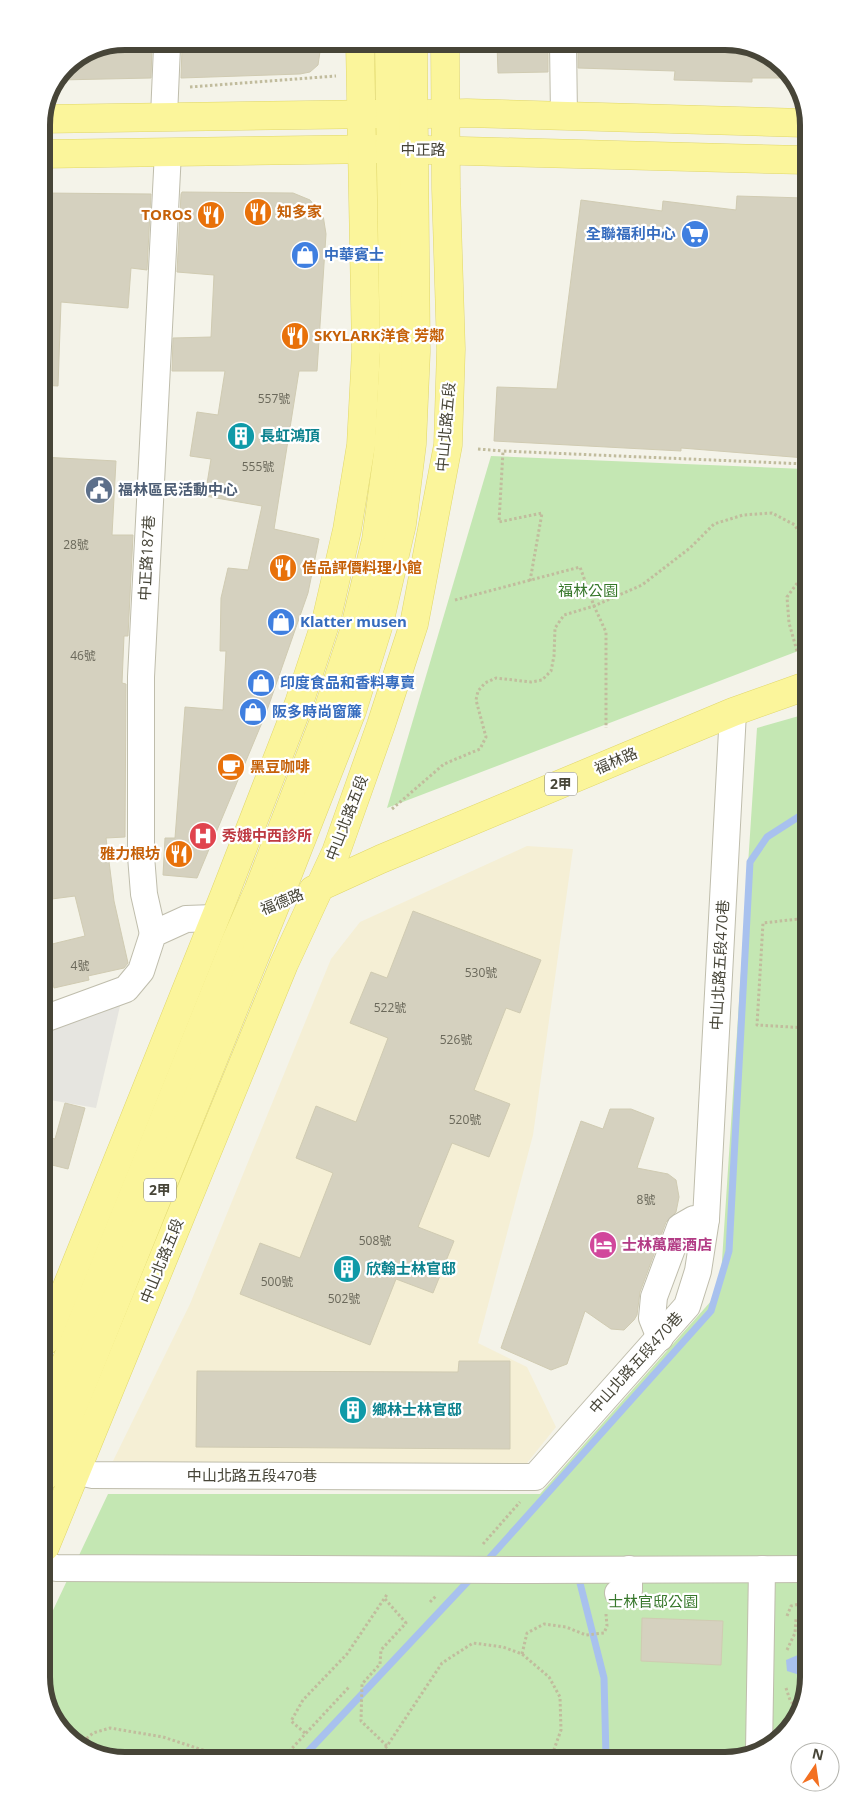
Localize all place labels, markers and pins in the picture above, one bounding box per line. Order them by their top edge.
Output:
restaurant icon: 知多家 [243,197,273,227]
restaurant icon: TOROS [196,200,226,230]
place label: 知多家 [277,201,322,221]
place label: TOROS [141,204,192,224]
supermarket icon: 全聯福利中心 [680,219,710,249]
place label: 全聯福利中心 [586,223,676,243]
shop icon: 中華賓士 [290,240,320,270]
place label: 中華賓士 [324,244,384,264]
restaurant icon: SKYLARK洋食 芳鄰 [280,321,310,351]
place label: SKYLARK洋食 芳鄰 [314,325,444,345]
building icon: 長虹鴻頂 [226,421,256,451]
place label: 長虹鴻頂 [260,425,320,445]
public building icon: 福林區民活動中心 [84,475,114,505]
place label: 福林區民活動中心 [118,479,238,499]
restaurant icon: 佶品評價料理小館 [268,553,298,583]
place label: 佶品評價料理小館 [302,557,422,577]
shop icon: Klatter musen [266,607,296,637]
place label: Klatter musen [300,611,407,631]
shop icon: 印度食品和香料專賣 [246,668,276,698]
place label: 印度食品和香料專賣 [280,672,415,692]
shop icon: 阪多時尚窗簾 [238,697,268,727]
place label: 阪多時尚窗簾 [272,701,362,721]
cafe icon: 黑豆咖啡 [216,752,246,782]
place label: 黑豆咖啡 [250,756,310,776]
hospital icon: 秀娥中西診所 [188,821,218,851]
place label: 秀娥中西診所 [222,825,312,845]
restaurant icon: 雅力根坊 [164,839,194,869]
place label: 雅力根坊 [100,843,160,863]
hotel icon: 士林萬麗酒店 [588,1230,618,1260]
place label: 士林萬麗酒店 [622,1234,712,1254]
building icon: 欣翰士林官邸 [332,1254,362,1284]
place label: 欣翰士林官邸 [366,1258,456,1278]
building icon: 鄉林士林官邸 [338,1395,368,1425]
place label: 鄉林士林官邸 [372,1399,462,1419]

